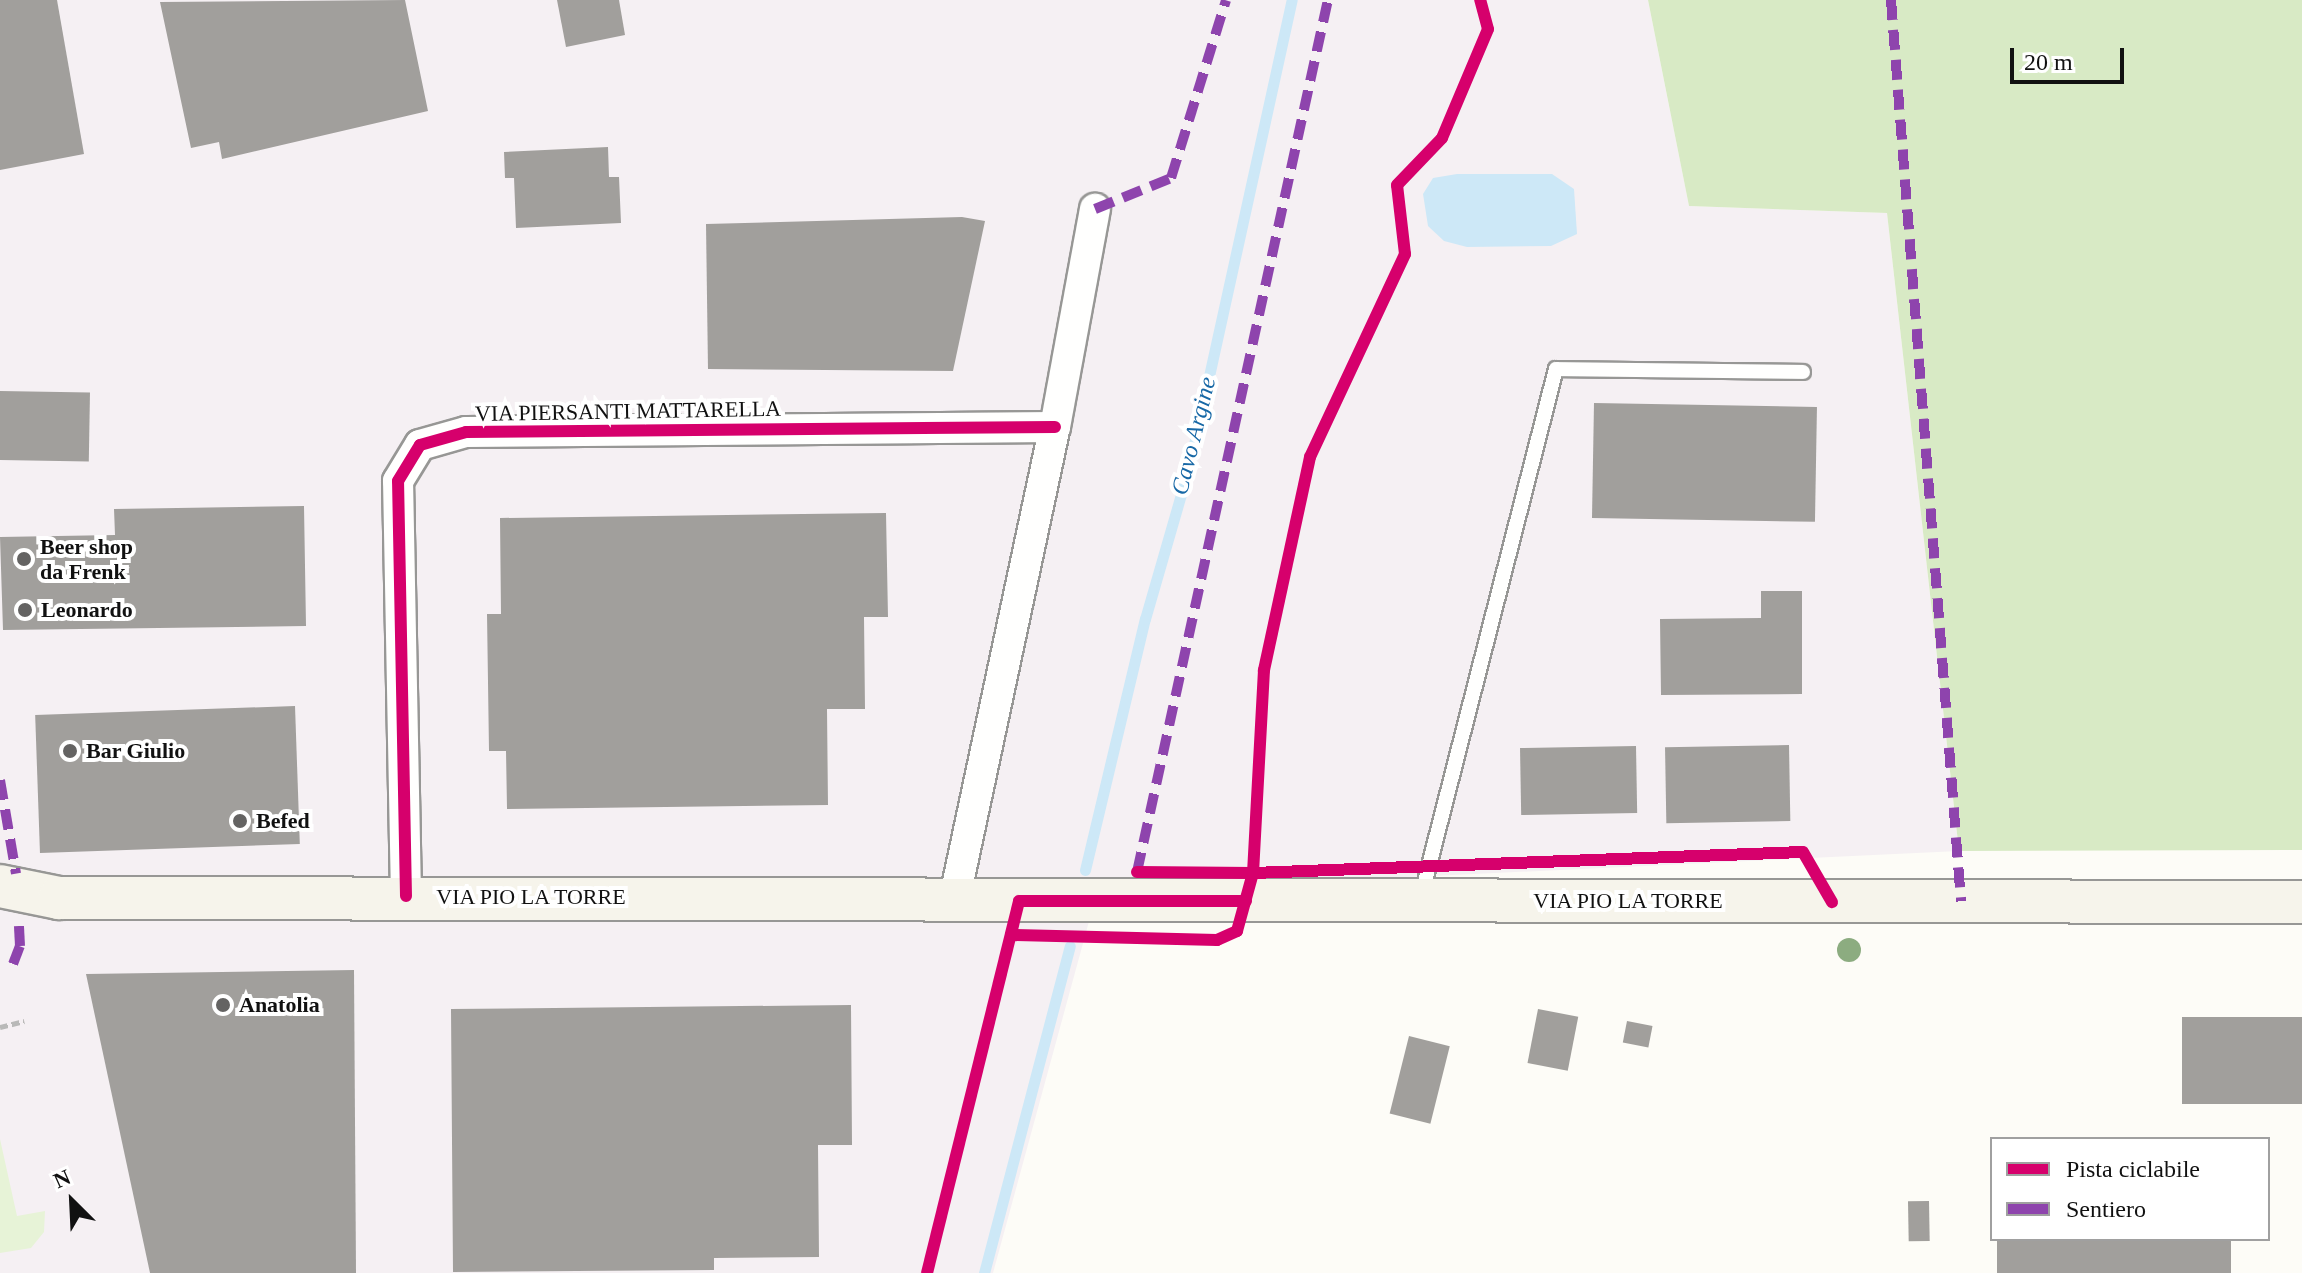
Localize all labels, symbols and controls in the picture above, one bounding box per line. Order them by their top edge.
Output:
scale bar [2014,32,2128,82]
text: 20 m [2024,49,2073,75]
water label: Cavo Argine [1165,374,1223,498]
street label: VIA PIERSANTI MATTARELLA [474,395,782,427]
place label: Beer shop da Frenk [40,533,134,584]
marker: Beer shop da Frenk [15,550,33,568]
place label: Leonardo [41,597,133,623]
marker: Leonardo [16,601,34,619]
place label: Bar Giulio [86,738,186,764]
marker: Bar Giulio [61,742,79,760]
place label: Befed [256,808,310,834]
marker: Befed [231,812,249,830]
street label: VIA PIO LA TORRE [435,884,627,910]
street label: VIA PIO LA TORRE [1532,888,1724,914]
place label: Anatolia [239,992,320,1018]
marker: Anatolia [214,996,232,1014]
legend [1990,1137,2270,1241]
text: Pista ciclabile [2066,1156,2200,1182]
north arrow [32,1161,112,1241]
text: N [50,1164,74,1193]
text: Sentiero [2066,1196,2146,1222]

